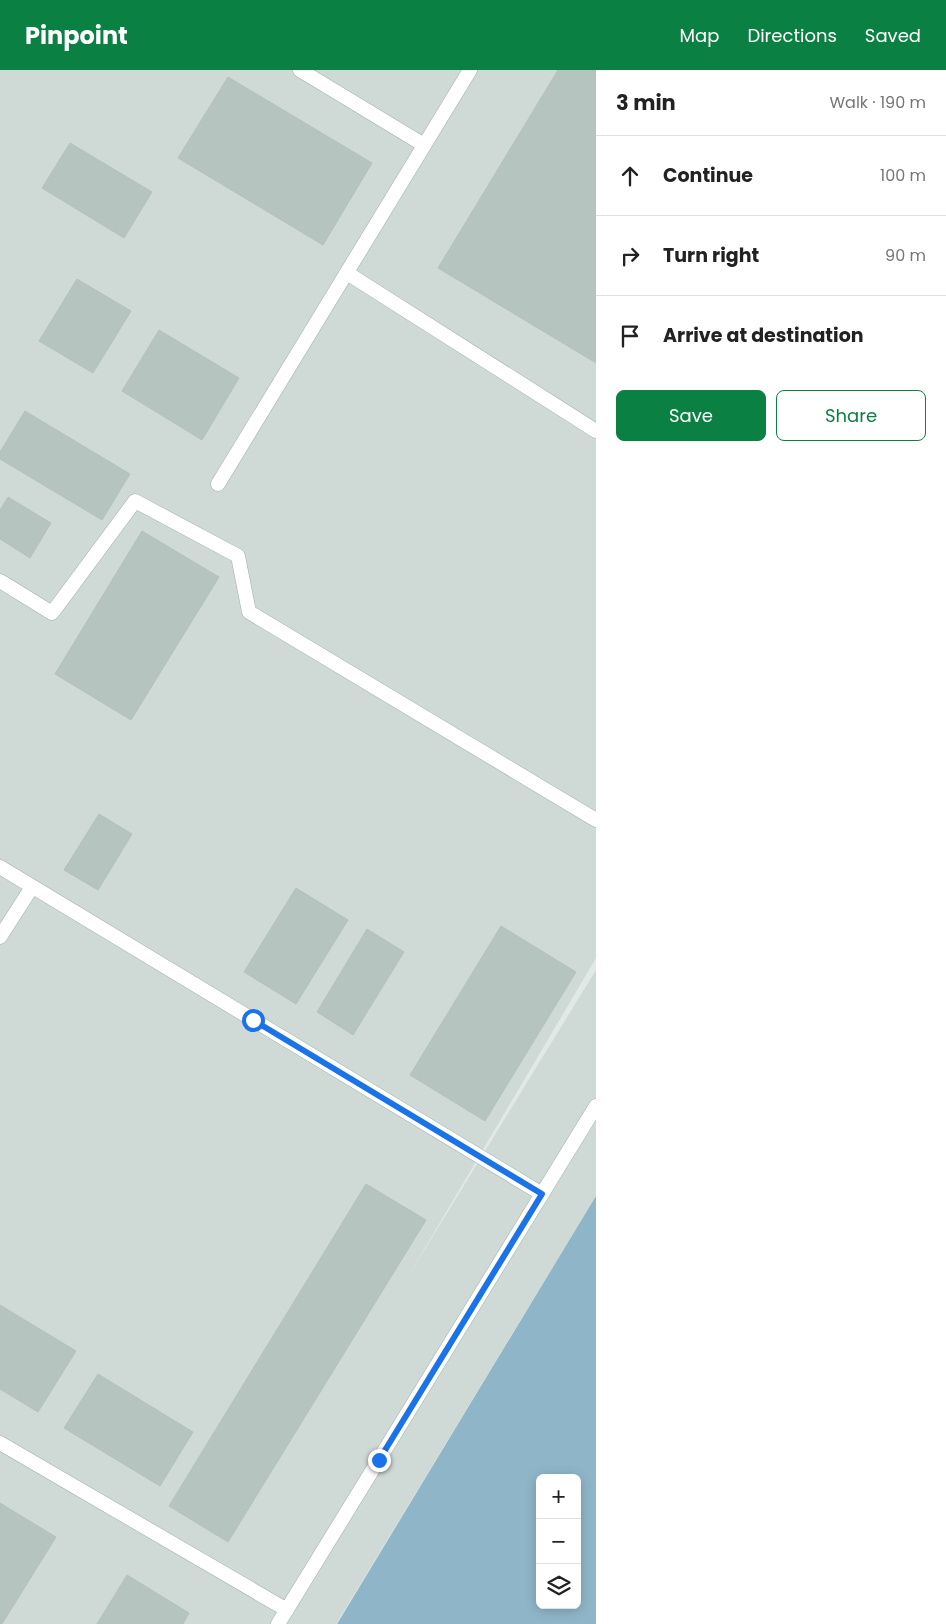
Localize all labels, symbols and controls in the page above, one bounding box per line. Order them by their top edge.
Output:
text: Pinpoint [25,19,128,52]
text: Map [680,23,719,48]
text: Directions [747,23,837,48]
text: Saved [865,23,921,48]
text: 3 min [616,88,676,117]
text: Walk · 190 m [829,91,926,114]
icon: ahead [616,162,644,190]
text: Continue [663,162,753,189]
text: 100 m [880,164,926,187]
icon: right [616,242,644,270]
text: Turn right [663,242,759,269]
text: 90 m [885,244,926,267]
icon: arrive [616,322,644,350]
text: Arrive at destination [663,322,864,349]
button: Save [616,390,766,441]
button: Share [776,390,926,441]
route start [242,1009,265,1032]
route end [368,1449,391,1472]
map controls [536,1474,581,1609]
button: + [536,1474,581,1519]
button: − [536,1519,581,1564]
button: layers [536,1564,581,1609]

